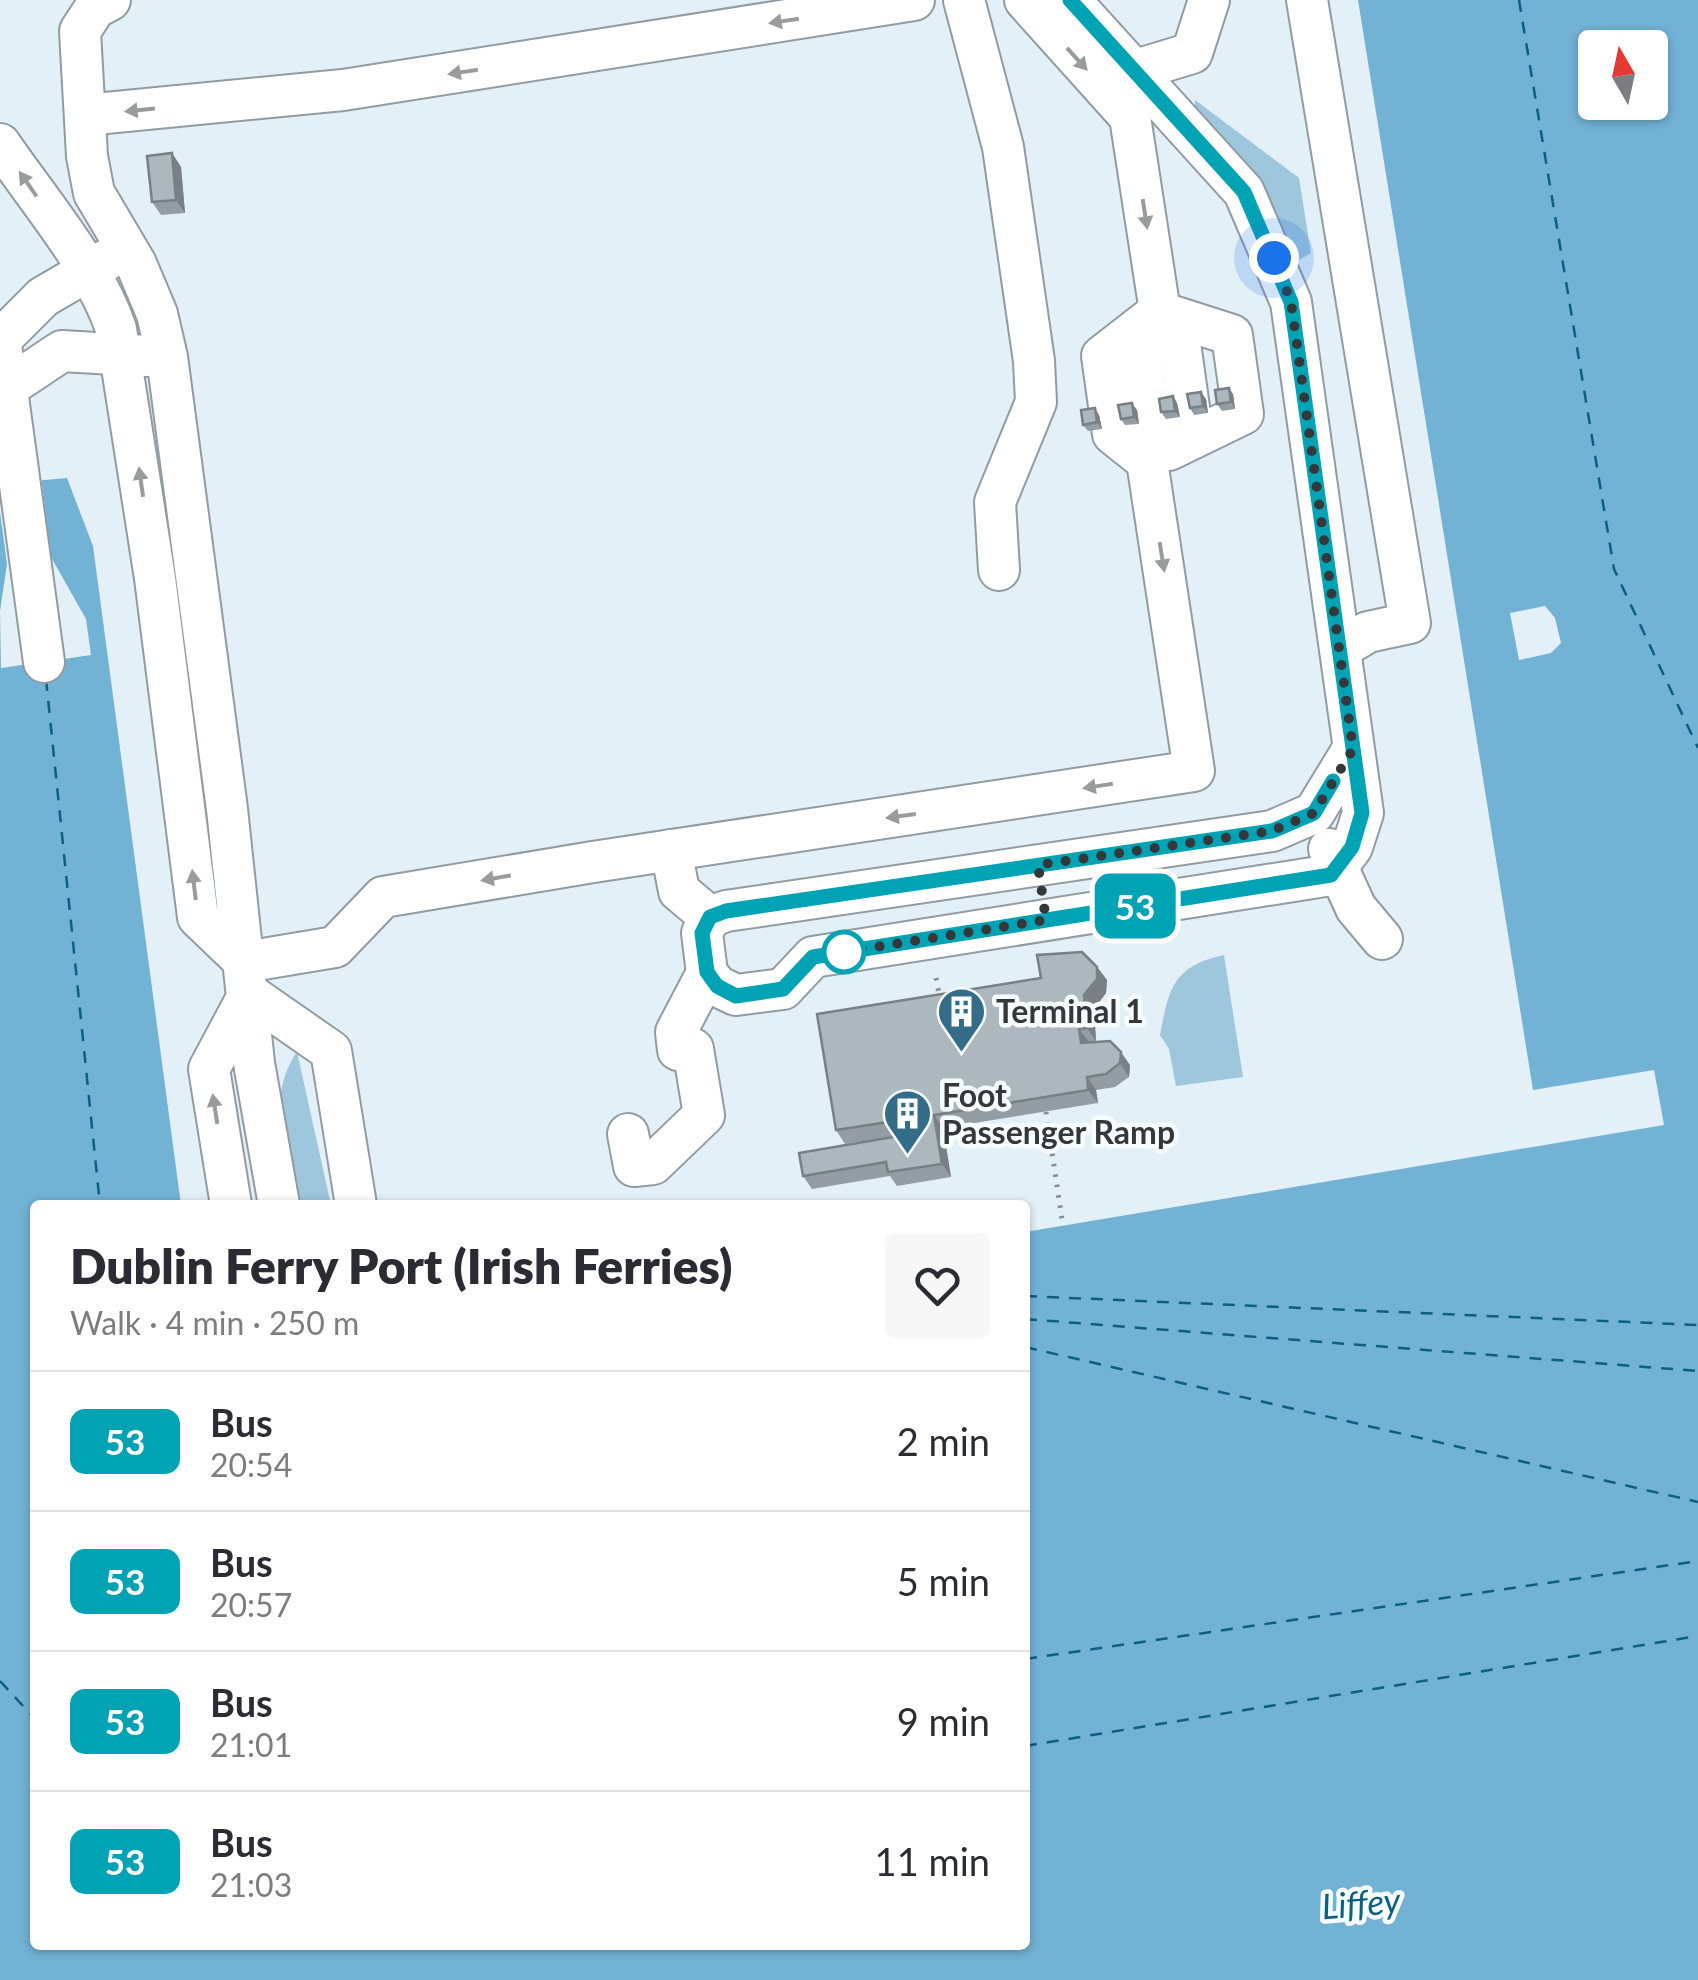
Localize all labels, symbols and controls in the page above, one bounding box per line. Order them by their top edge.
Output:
one-way arrow [767,13,799,29]
north arrow [1578,30,1668,120]
map controls [1578,30,1668,120]
one-way arrow [1065,47,1088,71]
one-way arrow [446,64,478,80]
one-way arrow [124,102,155,118]
one-way arrow [19,171,38,198]
one-way arrow [1137,198,1153,230]
your location [1249,233,1299,283]
one-way arrow [132,465,148,497]
one-way arrow [1155,542,1170,574]
one-way arrow [1082,779,1113,795]
one-way arrow [885,809,916,824]
one-way arrow [186,869,202,900]
one-way arrow [480,871,512,886]
line badge: 53 [1090,874,1180,938]
text: 53 [1115,885,1155,927]
unlabelled marker [823,931,865,973]
building icon: Terminal 1 [935,986,987,1054]
place label: Terminal 1 [996,991,1144,1030]
place label: Foot Passenger Ramp [942,1075,1175,1151]
building icon: Foot Passenger Ramp [881,1088,933,1156]
one-way arrow [207,1092,222,1124]
button: heart [885,1233,990,1338]
text: Dublin Ferry Port (Irish Ferries) [70,1237,732,1294]
text: Walk · 4 min · 250 m [70,1303,359,1342]
text: Bus [210,1399,273,1445]
text: 2 min [897,1418,990,1464]
text: 53 [105,1420,145,1462]
text: 20:54 [210,1445,292,1484]
text: Bus [210,1539,273,1585]
text: 5 min [897,1558,990,1604]
text: 53 [105,1560,145,1602]
text: 20:57 [210,1585,292,1624]
text: Bus [210,1679,273,1725]
text: 9 min [897,1698,990,1744]
text: 53 [105,1700,145,1742]
text: 21:01 [210,1725,292,1764]
text: Bus [210,1819,273,1865]
text: 11 min [875,1838,990,1884]
text: 53 [105,1840,145,1882]
text: 21:03 [210,1865,292,1904]
water label: Liffey [1320,1878,1403,1926]

